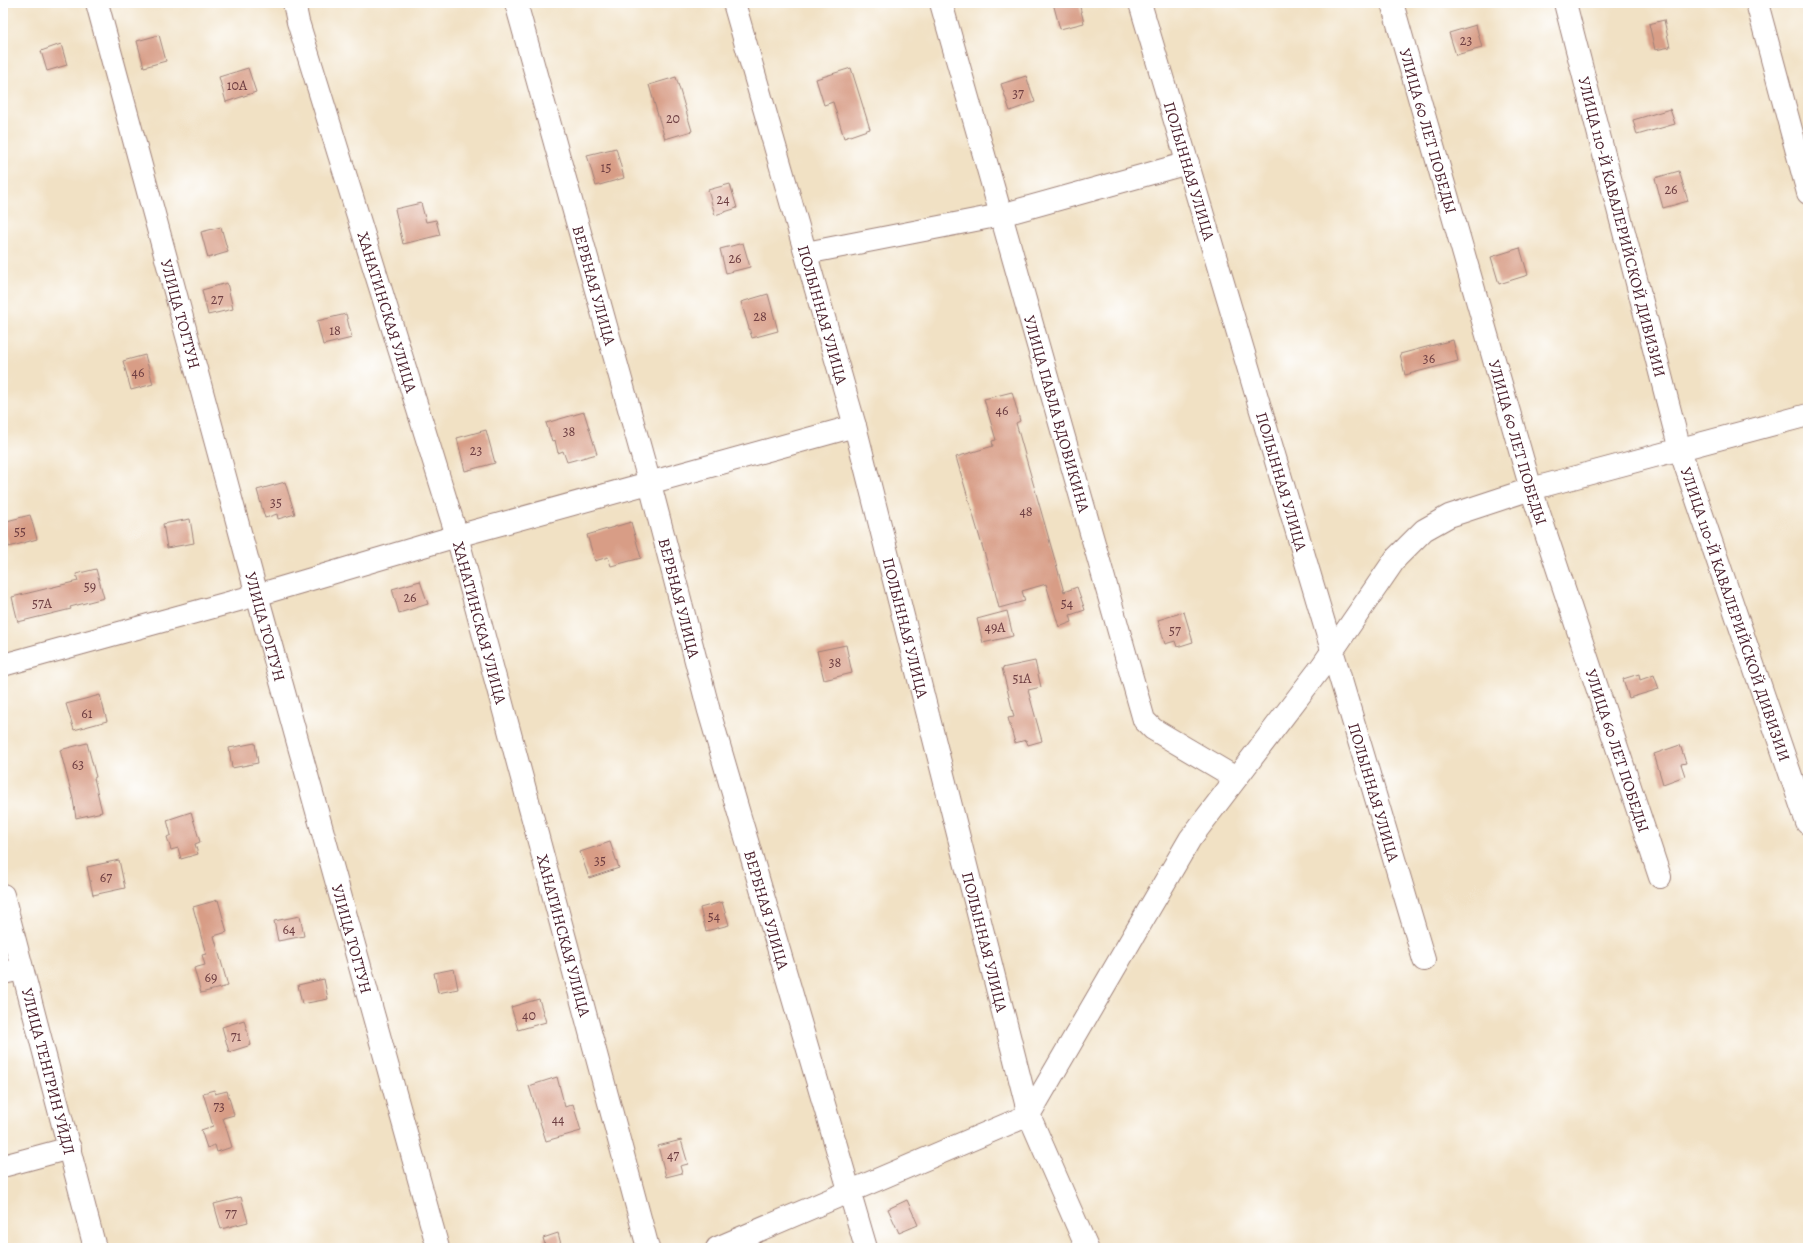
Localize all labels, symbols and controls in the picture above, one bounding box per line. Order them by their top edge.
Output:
house number: 23 [1460,31,1472,50]
street label: УЛИЦА 60 ЛЕТ ПОБЕДЫ [1394,46,1462,216]
street label: УЛИЦА 110-Й КАВАЛЕРИЙСКОЙ ДИВИЗИИ [1572,74,1671,380]
house number: 10А [227,76,248,95]
house number: 37 [1012,84,1024,103]
street label: ПОЛЫННАЯ УЛИЦА [1158,99,1220,244]
house number: 20 [666,109,680,128]
house number: 15 [601,158,611,177]
house number: 26 [1664,180,1678,199]
house number: 24 [717,190,730,209]
street label: ВЕРБНАЯ УЛИЦА [567,223,621,349]
street label: ХАНАТИНСКАЯ УЛИЦА [351,229,422,396]
street label: ПОЛЫННАЯ УЛИЦА [792,243,853,388]
house number: 26 [728,249,742,268]
street label: УЛИЦА ТОГТУН [155,257,205,371]
house number: 27 [211,290,223,309]
house number: 28 [753,307,767,326]
street label: УЛИЦА ПАВЛА ВДОВИКИНА [1018,313,1095,516]
house number: 18 [329,321,341,340]
house number: 36 [1423,349,1435,368]
street label: УЛИЦА 60 ЛЕТ ПОБЕДЫ [1483,357,1552,528]
house number: 46 [132,363,144,382]
house number: 46 [996,401,1008,420]
street label: ПОЛЫННАЯ УЛИЦА [1250,409,1312,554]
house number: 38 [563,422,576,441]
house number: 23 [470,441,482,460]
street label: УЛИЦА 110-Й КАВАЛЕРИЙСКОЙ ДИВИЗИИ [1675,464,1795,765]
house number: 35 [270,493,282,512]
house number: 48 [1019,502,1033,521]
house number: 55 [14,522,26,541]
street label: ВЕРБНАЯ УЛИЦА [652,536,705,661]
street label: ХАНАТИНСКАЯ УЛИЦА [447,539,512,707]
street label: ПОЛЫННАЯ УЛИЦА [877,555,933,701]
street label: УЛИЦА ТОГТУН [239,570,290,684]
house number: 59 [84,577,96,596]
house number: 26 [403,588,417,607]
house number: 57А [32,594,53,613]
house number: 54 [1061,594,1073,613]
house number: 49А [985,618,1006,637]
house number: 57 [1169,621,1181,640]
house number: 38 [829,653,842,672]
street label: УЛИЦА 60 ЛЕТ ПОБЕДЫ [1580,666,1654,835]
house number: 51А [1013,669,1032,688]
house number: 61 [81,704,93,723]
street label: ПОЛЫННАЯ УЛИЦА [1342,720,1404,865]
house number: 63 [72,755,84,774]
street label: ВЕРБНАЯ УЛИЦА [738,848,794,973]
house number: 35 [594,851,606,870]
street label: ХАНАТИНСКАЯ УЛИЦА [531,852,596,1020]
house number: 67 [100,868,112,887]
street label: ПОЛЫННАЯ УЛИЦА [956,870,1013,1015]
street label: УЛИЦА ТОГТУН [326,882,377,996]
house number: 54 [708,907,720,926]
house number: 64 [283,920,295,939]
house number: 69 [205,968,217,987]
street label: УЛИЦА ТЕНГРИН УЙДЛ [16,986,80,1157]
house number: 40 [522,1006,536,1025]
house number: 71 [231,1027,242,1046]
house number: 73 [213,1097,225,1116]
house number: 44 [552,1110,564,1129]
house number: 47 [667,1146,679,1165]
house number: 77 [225,1204,237,1223]

